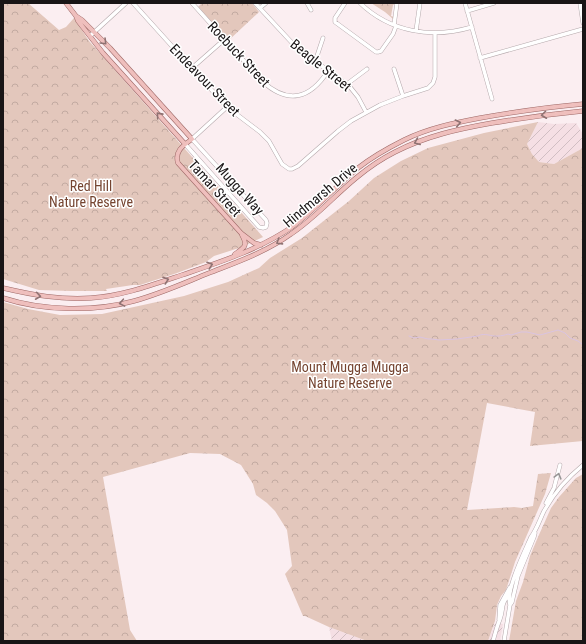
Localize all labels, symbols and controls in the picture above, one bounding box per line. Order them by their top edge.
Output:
street label: Roebuck Street [205,18,273,90]
street label: Beagle Street [287,36,355,94]
one-way arrow [100,38,107,45]
street label: Endeavour Street [167,41,243,119]
one-way arrow [541,111,547,120]
one-way arrow [157,113,164,120]
one-way arrow [455,119,461,127]
one-way arrow [414,137,422,145]
street label: Tamar Street [185,156,245,220]
street label: Hindmarsh Drive [280,159,360,231]
street label: Mugga Way [213,160,267,218]
park label: Red Hill Nature Reserve [49,178,133,210]
one-way arrow [276,237,283,245]
one-way arrow [206,261,213,270]
one-way arrow [162,276,169,285]
one-way arrow [35,291,41,300]
one-way arrow [119,299,126,307]
park label: Mount Mugga Mugga Nature Reserve [291,359,409,391]
one-way arrow [553,473,562,480]

